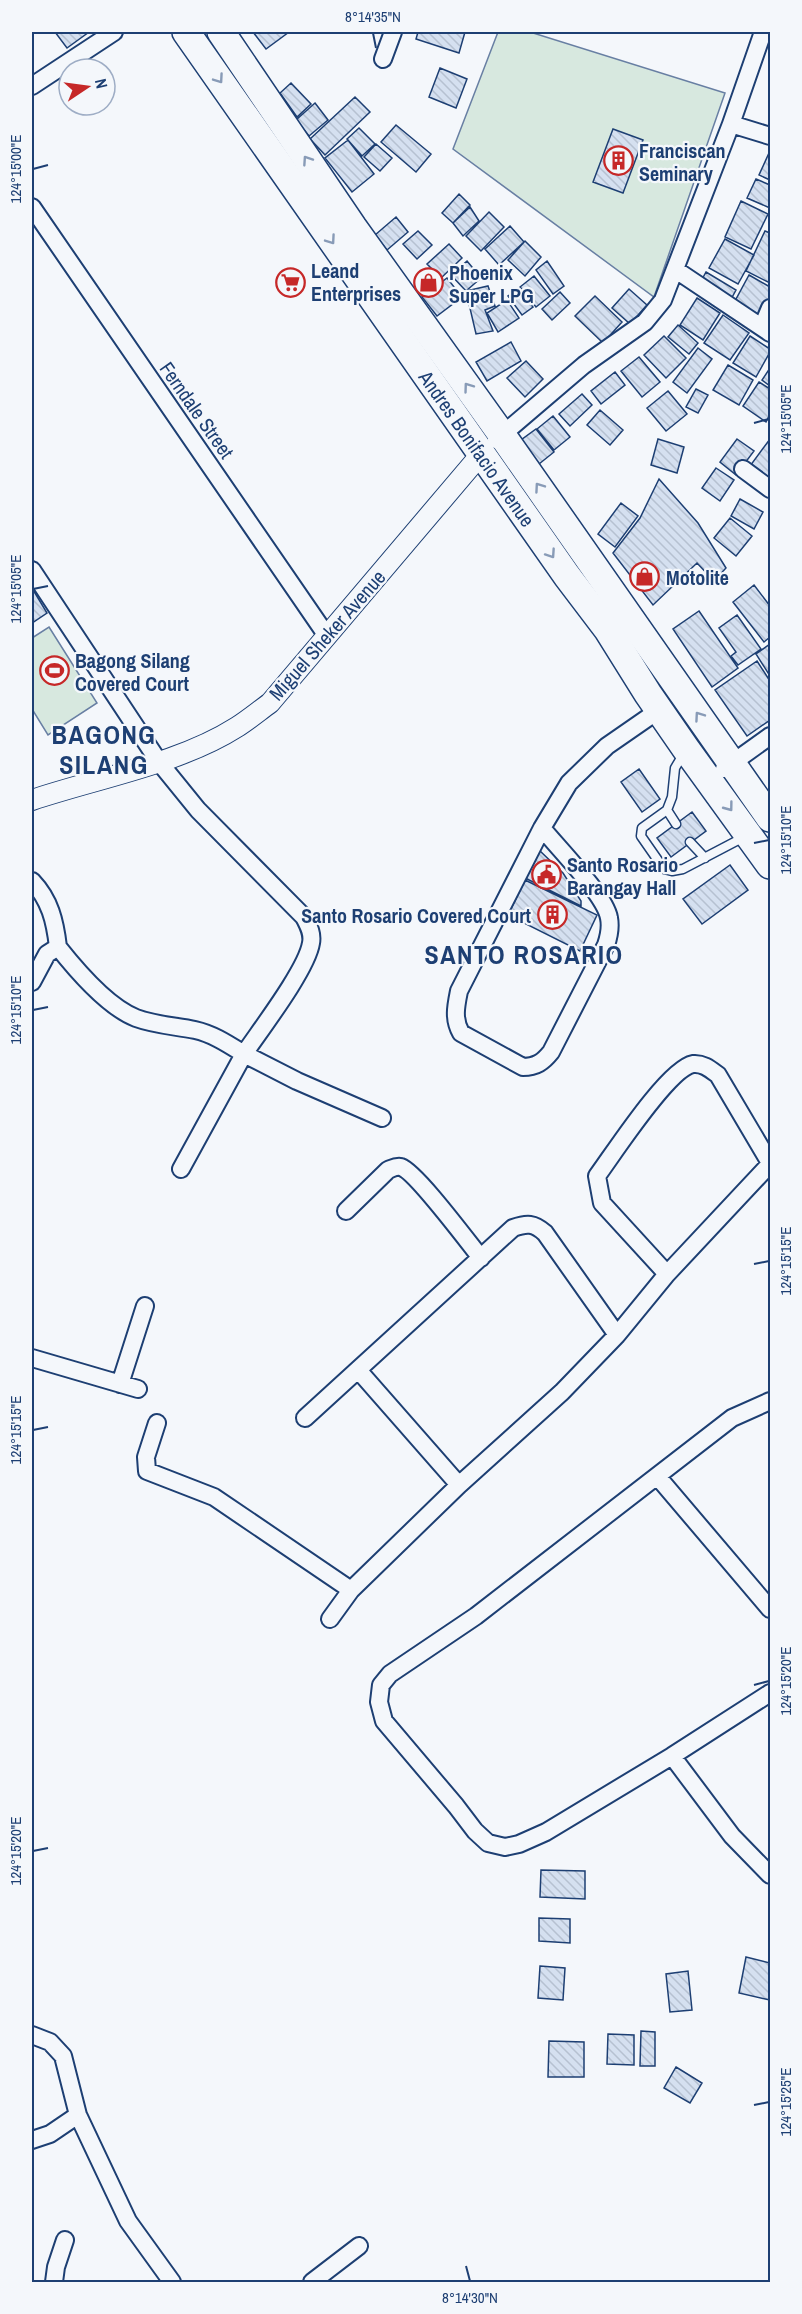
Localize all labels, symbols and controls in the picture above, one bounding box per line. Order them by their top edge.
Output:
text: 8°14'35"N [345,6,401,27]
north arrow [57,57,117,117]
one-way arrow [212,73,223,84]
text: N [90,77,113,91]
text: 124°15'00"E [5,135,26,203]
place label: Franciscan Seminary [639,137,726,187]
building icon: Franciscan Seminary [602,145,634,177]
one-way arrow [303,155,314,166]
one-way arrow [324,233,335,244]
place label: Leand Enterprises [311,257,401,307]
place label: Phoenix Super LPG [449,259,534,309]
supermarket icon: Leand Enterprises [274,266,306,298]
shop icon: Phoenix Super LPG [412,267,444,299]
street label: Ferndale Street [154,356,240,464]
street label: Andres Bonifacio Avenue [413,364,542,532]
one-way arrow [464,383,475,394]
text: 124°15'05"E [775,385,796,453]
one-way arrow [535,483,546,494]
one-way arrow [544,547,555,558]
text: 124°15'05"E [5,555,26,623]
shop icon: Motolite [629,561,661,593]
street label: Miguel Sheker Avenue [263,564,391,706]
place label: Motolite [666,564,729,591]
place label: Bagong Silang Covered Court [75,647,190,697]
sports icon: Bagong Silang Covered Court [38,655,70,687]
one-way arrow [695,712,706,723]
district label: BAGONG SILANG [52,717,156,782]
one-way arrow [722,800,733,811]
text: 124°15'10"E [775,806,796,874]
place label: Santo Rosario Barangay Hall [567,851,678,901]
public building icon: Santo Rosario Barangay Hall [530,859,562,891]
building icon: Santo Rosario Covered Court [536,899,568,931]
place label: Santo Rosario Covered Court [301,902,532,929]
district label: SANTO ROSARIO [424,937,624,972]
text: 124°15'10"E [5,976,26,1044]
text: 124°15'15"E [775,1227,796,1295]
text: 124°15'15"E [5,1396,26,1464]
text: 124°15'20"E [775,1647,796,1715]
text: 124°15'20"E [5,1817,26,1885]
text: 124°15'25"E [775,2068,796,2136]
text: 8°14'30"N [442,2287,498,2308]

